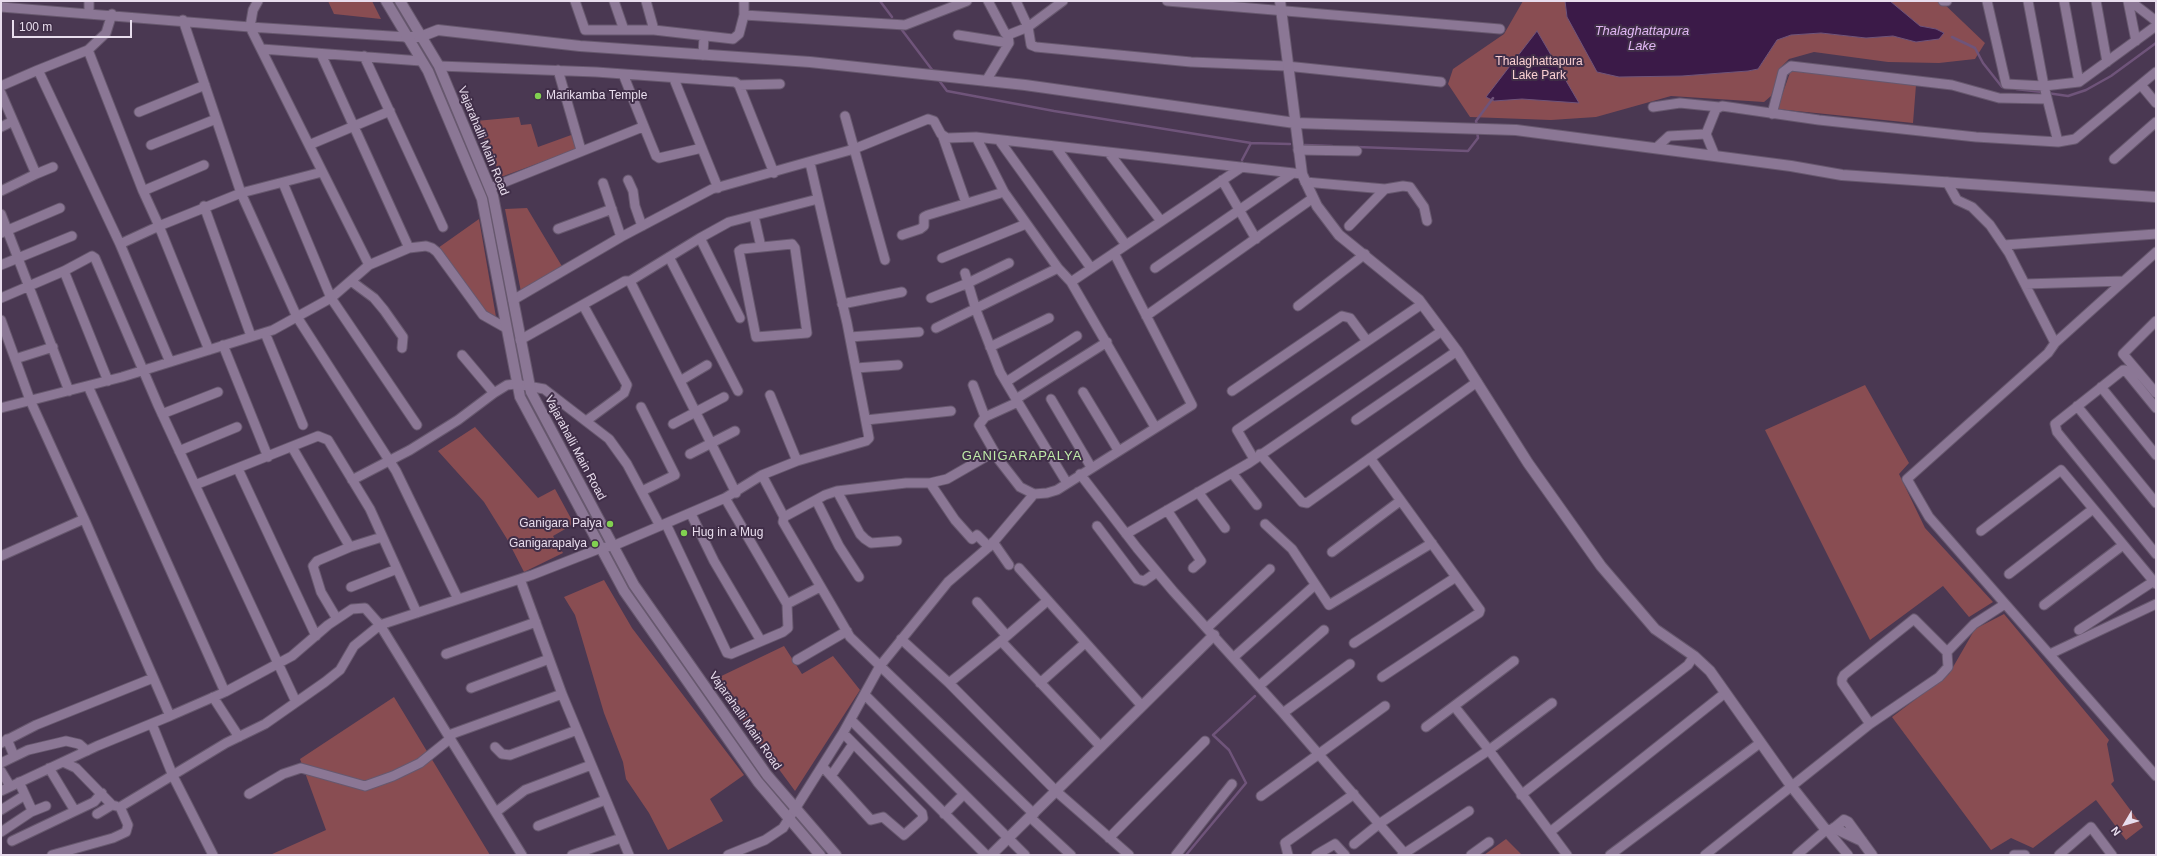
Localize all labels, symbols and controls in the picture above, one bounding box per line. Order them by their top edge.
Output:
scale bar [14,12,134,38]
text: 100 m [19,20,52,34]
water label: Thalaghattapura Lake [1595,23,1689,54]
park label: Thalaghattapura Lake Park [1495,55,1583,83]
street label: Vajarahalli Main Road [455,84,511,198]
place label: Marikamba Temple [546,89,647,103]
marker: Marikamba Temple [533,91,543,101]
street label: Vajarahalli Main Road [541,393,609,503]
district label: GANIGARAPALYA [962,448,1082,464]
place label: Ganigara Palya [519,517,602,531]
marker: Ganigara Palya [605,519,615,529]
place label: Hug in a Mug [692,526,763,540]
marker: Hug in a Mug [679,528,689,538]
place label: Ganigarapalya [509,537,587,551]
marker: Ganigarapalya [590,539,600,549]
street label: Vajarahalli Main Road [706,669,784,773]
north arrow [2105,804,2145,844]
text: N [2108,825,2123,838]

